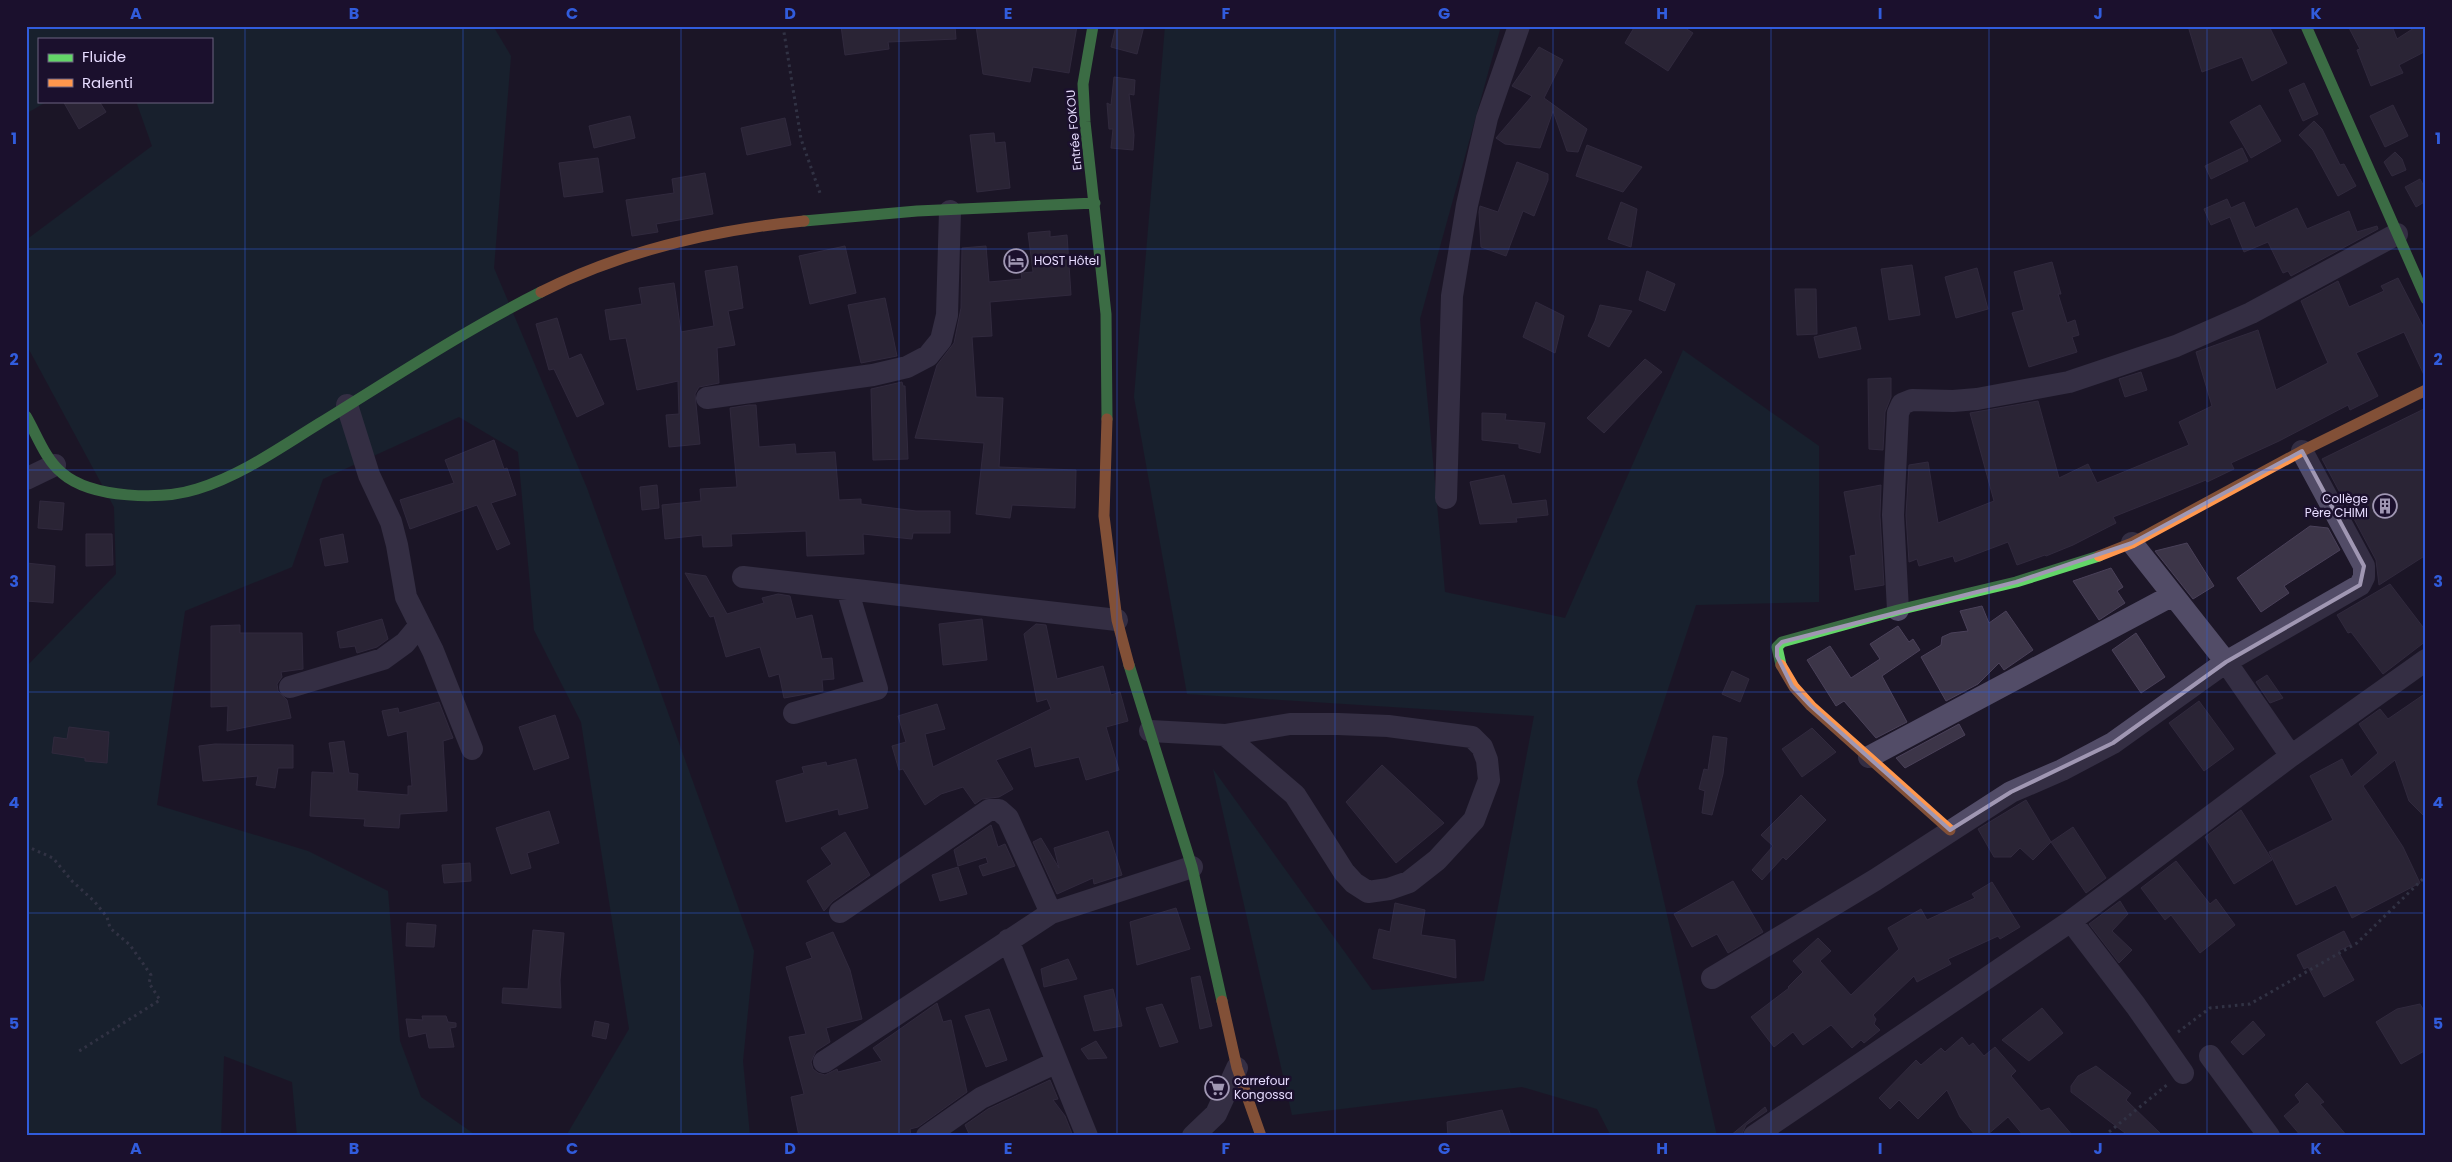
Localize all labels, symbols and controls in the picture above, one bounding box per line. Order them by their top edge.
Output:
text: A [130,2,142,25]
text: B [349,2,359,25]
text: C [566,2,578,25]
text: D [784,2,796,25]
text: E [1004,2,1012,25]
text: F [1222,2,1231,25]
text: G [1438,2,1450,25]
text: H [1656,2,1668,25]
text: I [1878,2,1882,25]
text: J [2093,2,2103,25]
text: K [2310,2,2322,25]
legend [38,38,212,102]
text: Fluide [82,46,126,67]
text: Ralenti [82,72,133,93]
street label: Entrée FOKOU [1062,89,1085,171]
text: 1 [11,127,17,150]
text: 1 [2435,127,2441,150]
hotel icon: HOST Hôtel [1003,248,1029,274]
place label: HOST Hôtel [1034,252,1099,269]
text: 2 [9,348,19,371]
text: 2 [2433,348,2443,371]
place label: Collège Père CHIMI [2305,490,2368,521]
building icon: Collège Père CHIMI [2372,493,2398,519]
text: 3 [9,570,19,593]
text: 3 [2433,570,2443,593]
text: 4 [9,791,20,814]
text: 4 [2433,791,2444,814]
text: 5 [9,1012,19,1035]
text: 5 [2433,1012,2443,1035]
place label: carrefour Kongossa [1234,1072,1293,1103]
supermarket icon: carrefour Kongossa [1204,1075,1230,1101]
text: A [130,1137,142,1160]
text: B [349,1137,359,1160]
text: C [566,1137,578,1160]
text: D [784,1137,796,1160]
text: E [1004,1137,1012,1160]
text: F [1222,1137,1231,1160]
text: G [1438,1137,1450,1160]
text: H [1656,1137,1668,1160]
text: I [1878,1137,1882,1160]
text: J [2093,1137,2103,1160]
text: K [2310,1137,2322,1160]

